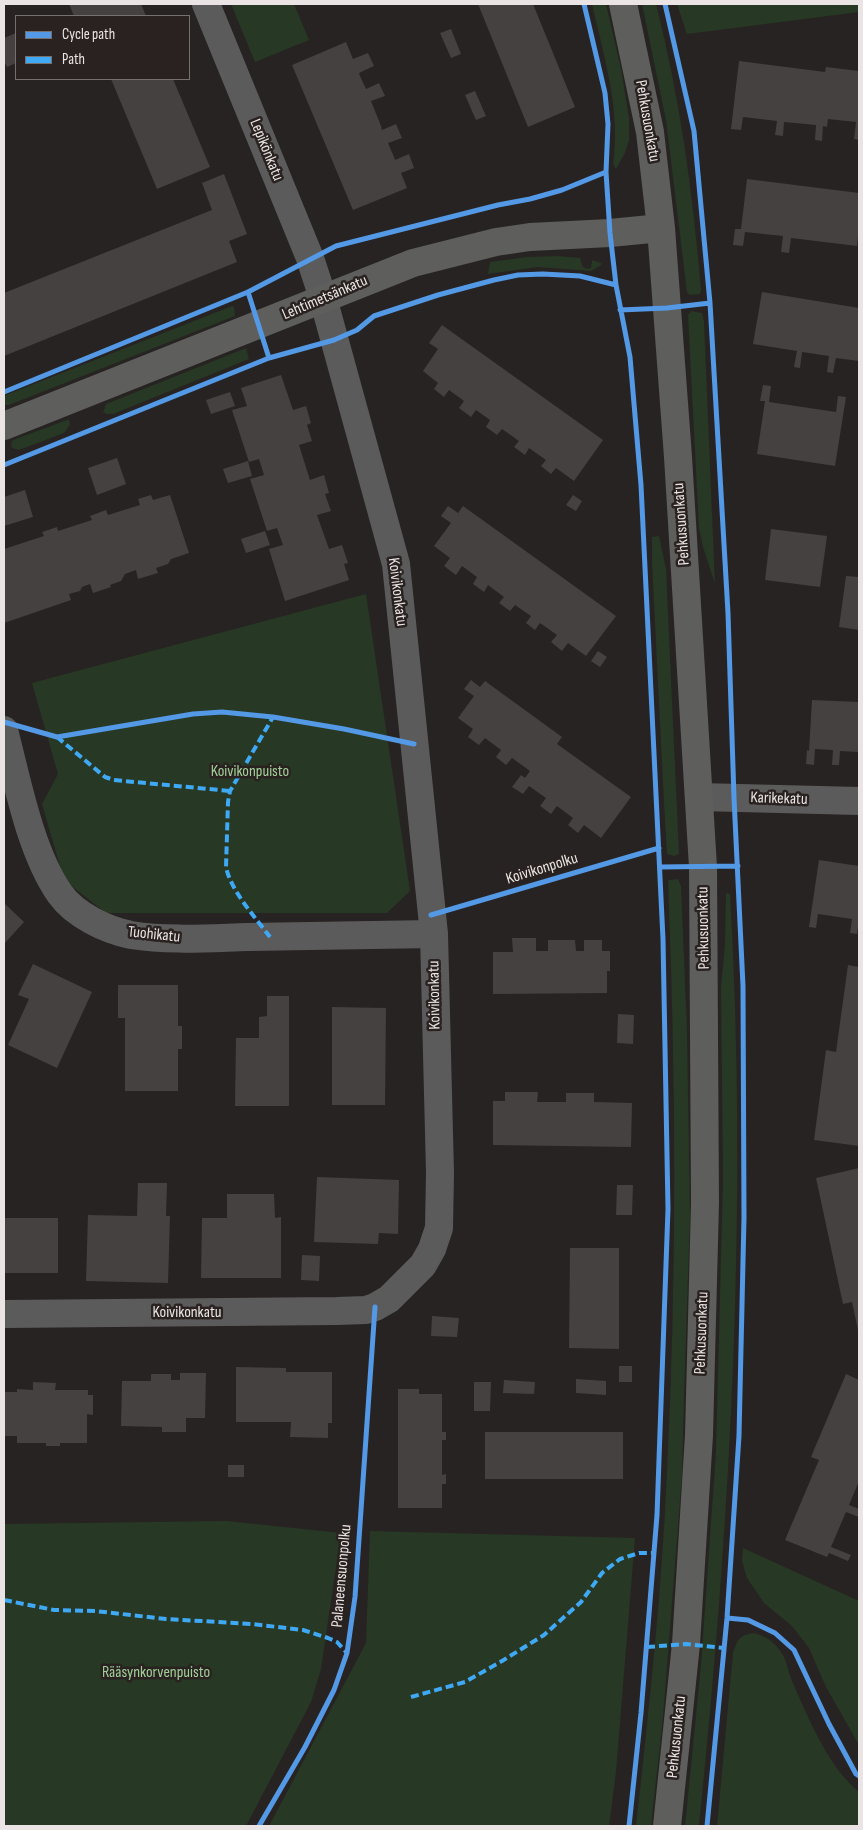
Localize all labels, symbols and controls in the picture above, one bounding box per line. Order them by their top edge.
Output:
legend [15,15,190,80]
text: Cycle path [62,25,115,44]
text: Path [62,50,85,69]
street label: Pehkusuonkatu [630,79,664,163]
street label: Lepikönkatu [245,116,287,184]
street label: Lehtimetsänkatu [279,271,371,325]
street label: Pehkusuonkatu [670,482,694,566]
street label: Koivikonkatu [383,557,411,627]
park label: Koivikonpuisto [211,762,289,782]
street label: Karikekatu [750,788,808,810]
street label: Koivikonpolku [504,849,580,889]
street label: Pehkusuonkatu [694,887,714,969]
street label: Tuohikatu [127,923,181,947]
street label: Koivikonkatu [425,960,445,1030]
street label: Pehkusuonkatu [691,1291,713,1375]
street label: Koivikonkatu [153,1303,221,1323]
street label: Palaneensuonpolku [328,1524,356,1628]
park label: Rääsynkorvenpuisto [102,1663,210,1683]
street label: Pehkusuonkatu [663,1695,691,1779]

